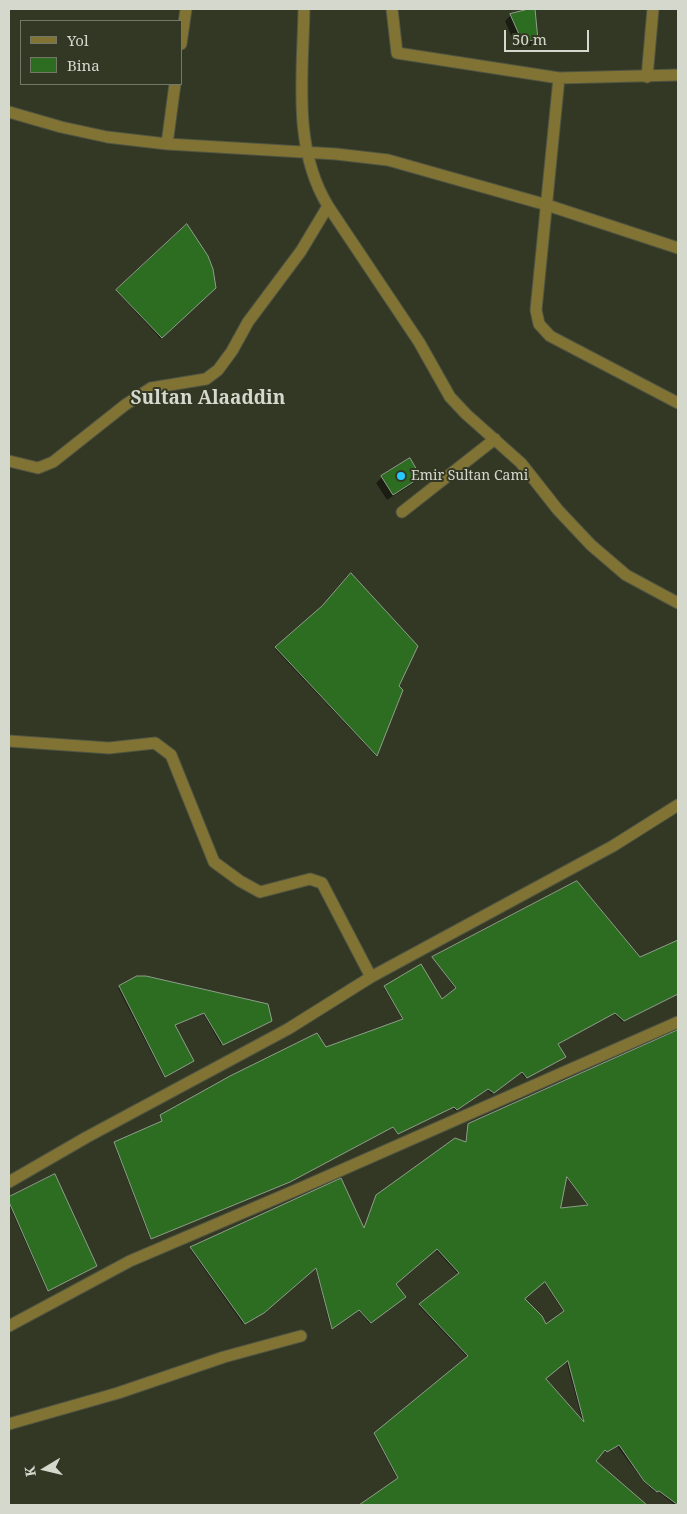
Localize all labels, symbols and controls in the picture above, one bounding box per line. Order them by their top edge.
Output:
legend [20,20,182,85]
scale bar [507,20,592,52]
text: 50 m [512,29,547,49]
text: Yol [67,30,89,50]
text: Bina [67,55,100,75]
district label: Sultan Alaaddin [131,388,285,410]
place label: Emir Sultan Cami [411,468,528,484]
marker: Emir Sultan Cami [395,470,407,482]
north arrow [20,1444,70,1494]
text: K [20,1465,40,1478]

